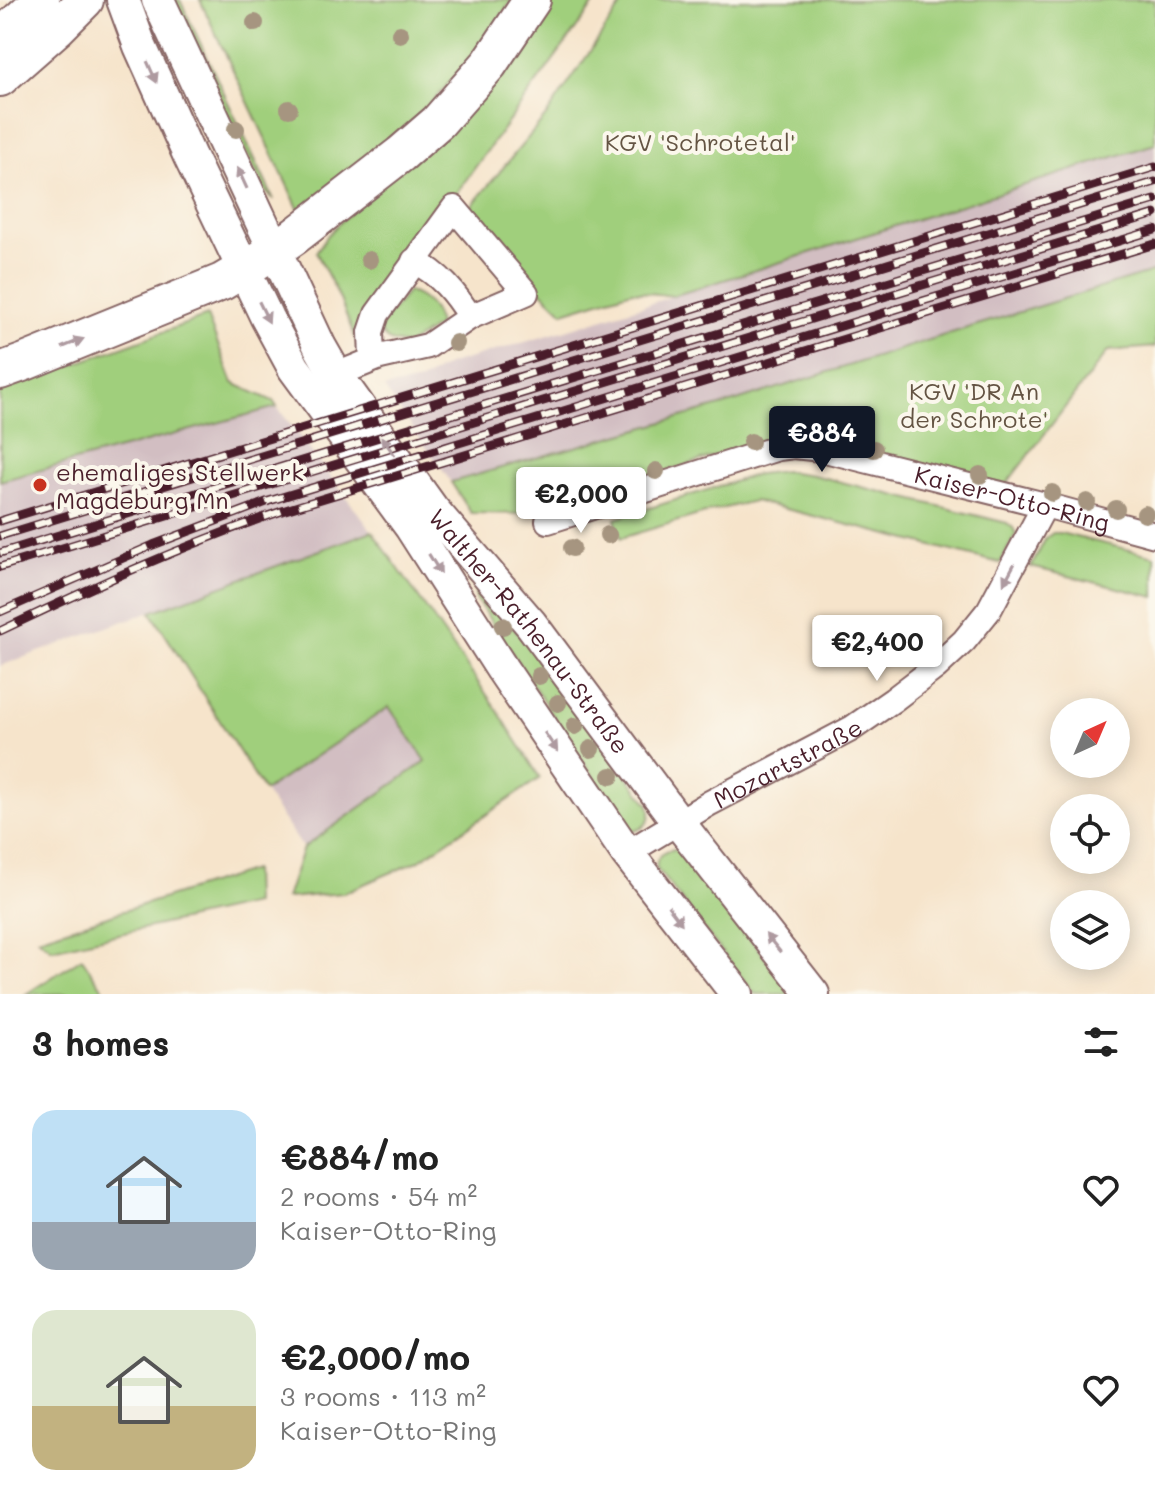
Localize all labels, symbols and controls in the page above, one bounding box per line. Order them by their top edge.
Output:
one-way arrow [145,60,159,84]
park label: KGV 'Schrotetal' [605,126,795,157]
one-way arrow [235,167,249,190]
one-way arrow [257,300,271,323]
one-way arrow [61,336,85,349]
park label: KGV 'DR An der Schrote' [900,375,1048,434]
pin: €884 [775,406,869,474]
text: €884 [787,415,857,449]
one-way arrow [381,436,396,457]
place label: ehemaliges Stellwerk Magdeburg Mn [56,456,304,515]
street label: Kaiser-Otto-Ring [912,458,1113,537]
pin: €2,000 [516,467,646,535]
marker: ehemaliges Stellwerk Magdeburg Mn [31,476,49,494]
text: €2,000 [534,476,628,510]
street label: Walther-Rathenau-Straße [423,501,637,759]
one-way arrow [427,553,441,575]
one-way arrow [1002,563,1016,585]
pin: €2,400 [812,615,942,683]
text: €2,400 [830,624,924,658]
north arrow [1050,698,1130,778]
map controls [1050,698,1130,970]
street label: Mozartstraße [707,711,868,814]
one-way arrow [543,731,558,752]
button: locate [1050,794,1130,874]
button: layers [1050,890,1130,970]
one-way arrow [666,905,682,925]
one-way arrow [764,933,781,954]
text: 3 homes [32,1020,169,1065]
icon: filters [1079,1020,1123,1064]
text: €884/mo [280,1134,439,1179]
icon: home [96,1142,192,1238]
icon: heart [1079,1168,1123,1212]
text: 2 rooms · 54 m² [280,1179,477,1213]
text: Kaiser-Otto-Ring [280,1213,497,1247]
text: €2,000/mo [280,1334,470,1379]
icon: home [96,1342,192,1438]
icon: heart [1079,1368,1123,1412]
text: 3 rooms · 113 m² [280,1379,486,1413]
text: Kaiser-Otto-Ring [280,1413,497,1447]

